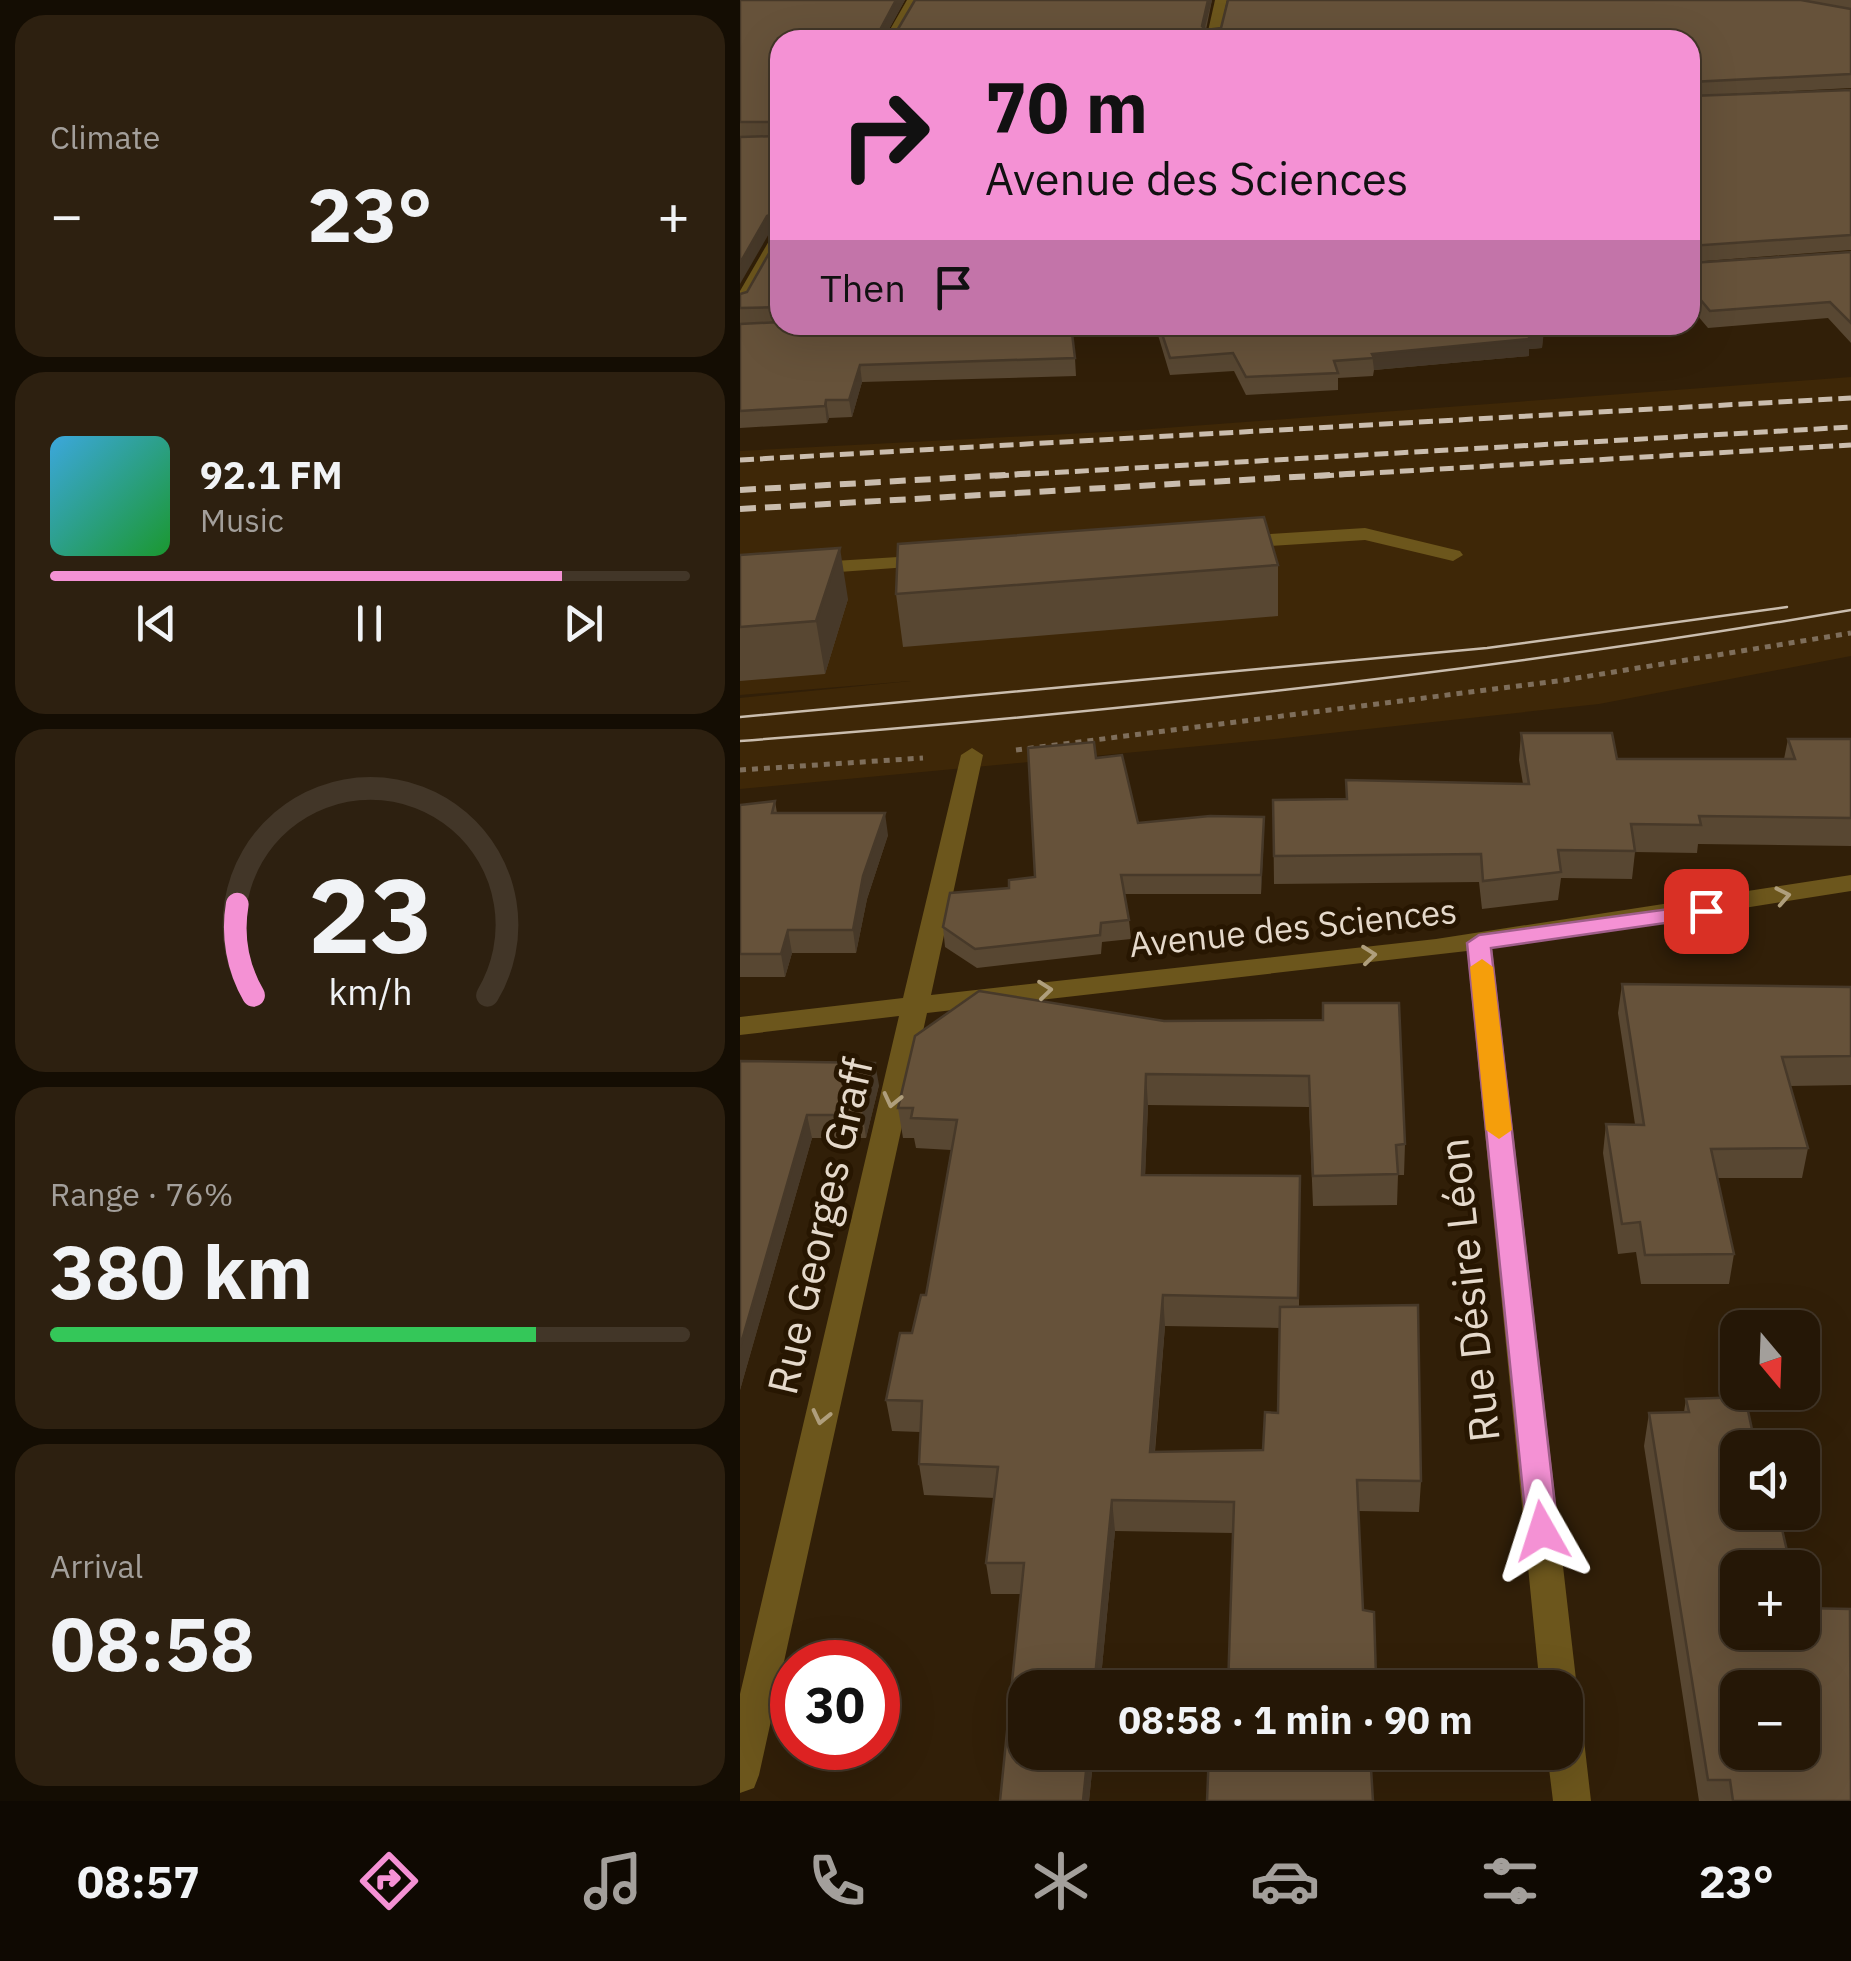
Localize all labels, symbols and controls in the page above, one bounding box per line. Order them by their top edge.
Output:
text: 70 m [985,61,1148,152]
icon: right [820,70,950,200]
text: Climate [50,116,160,158]
text: Avenue des Sciences [985,149,1409,207]
text: 23° [307,165,433,263]
text: − [50,179,83,250]
text: + [657,179,690,250]
icon: arrive [926,260,981,315]
text: Then [820,263,906,312]
text: 92.1 FM [200,450,343,499]
text: Music [200,499,284,541]
icon: previous [129,596,184,651]
icon: pause [342,596,397,651]
icon: next [556,596,611,651]
text: 23 [308,846,432,982]
pin [1664,869,1749,954]
icon: arrive [1679,884,1734,939]
one-way arrow [1775,886,1791,907]
street label: Avenue des Sciences [1127,887,1459,967]
one-way arrow [1361,945,1377,966]
text: km/h [328,968,412,1015]
one-way arrow [1038,980,1054,1001]
street label: Rue Georges Graff [754,1052,885,1399]
one-way arrow [883,1091,904,1108]
street label: Rue Désire Léon [1425,1135,1512,1445]
text: Range · 76% [50,1173,233,1215]
text: 380 km [50,1222,313,1320]
north arrow [1720,1310,1820,1410]
map controls [1720,1310,1820,1770]
one-way arrow [811,1408,832,1425]
button: sound [1720,1430,1820,1530]
position arrow [1490,1479,1594,1583]
text: Arrival [50,1545,143,1587]
button: + [1720,1550,1820,1650]
text: 08:58 [50,1594,255,1692]
speed limit sign: 30 [770,1640,900,1770]
button: − [1720,1670,1820,1770]
text: 08:58 · 1 min · 90 m [1118,1695,1473,1744]
icon: directions [354,1846,424,1916]
icon: music [578,1846,648,1916]
icon: phone [802,1846,872,1916]
icon: climate [1026,1846,1096,1916]
icon: car [1250,1846,1320,1916]
icon: filters [1475,1846,1545,1916]
text: 08:57 [77,1852,200,1910]
text: 23° [1699,1852,1774,1910]

